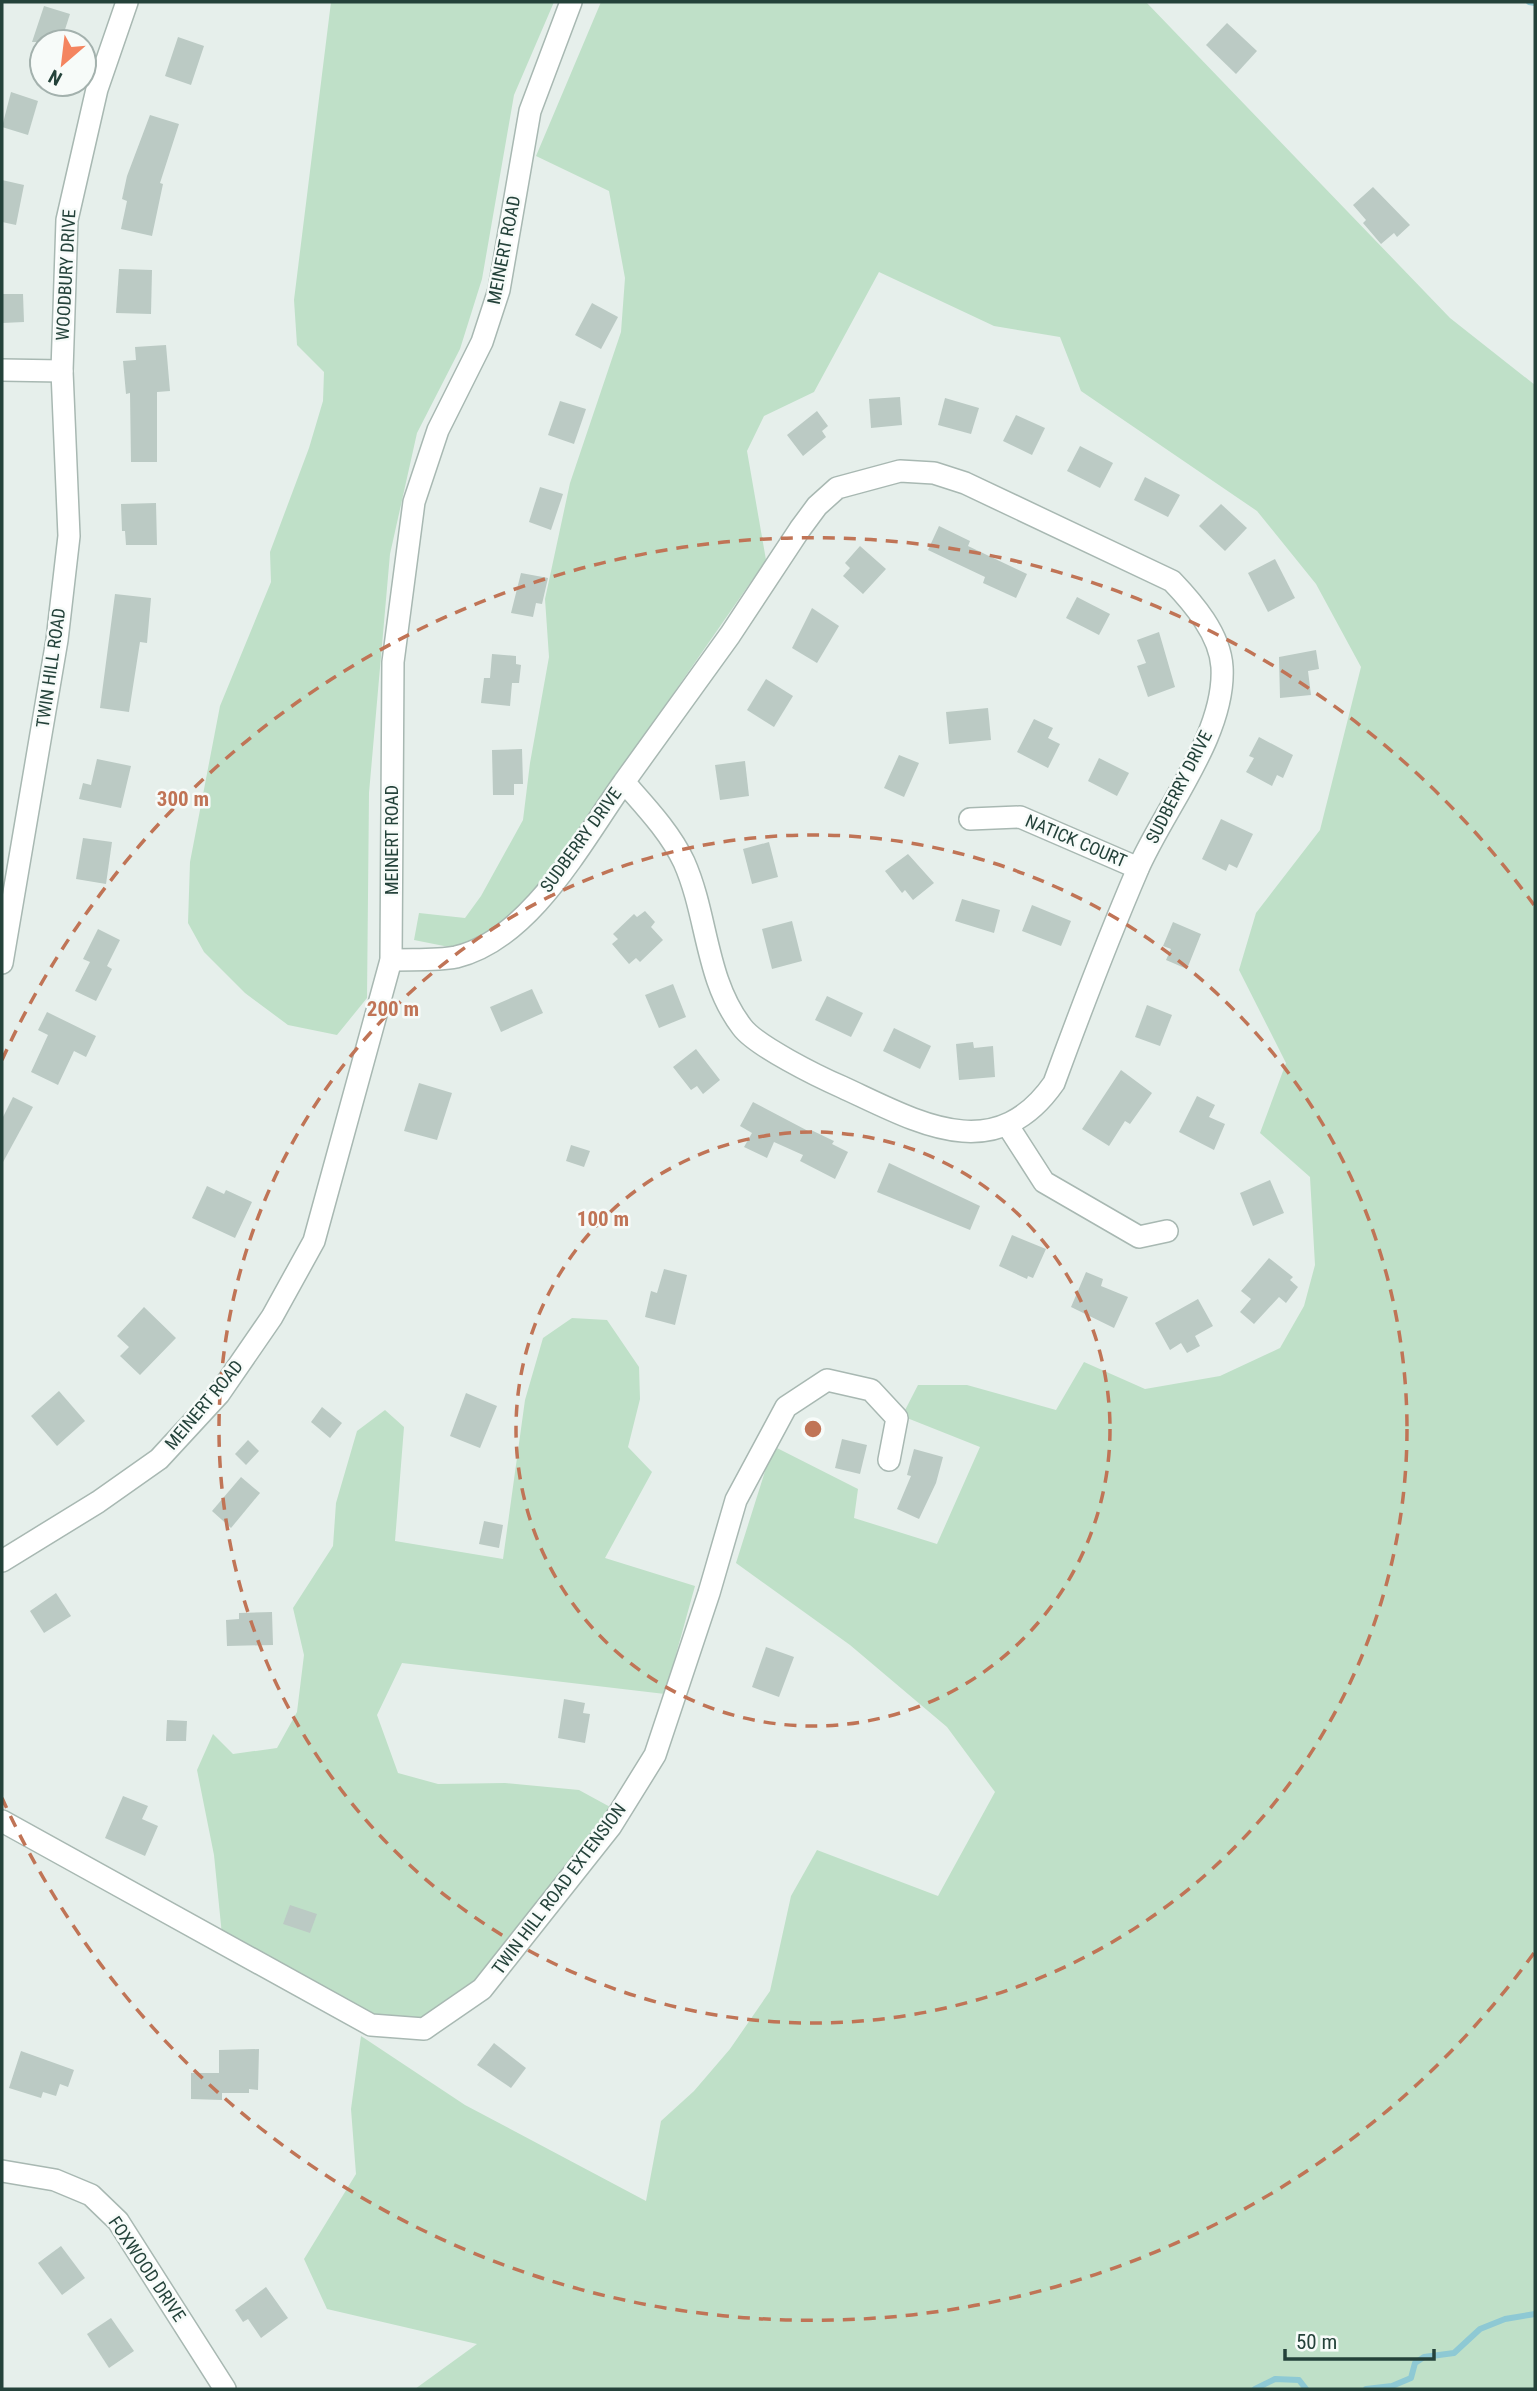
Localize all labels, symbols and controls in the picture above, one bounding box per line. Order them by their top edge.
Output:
north arrow [28,28,98,98]
text: N [45,65,66,90]
street label: MEINERT ROAD [483,194,524,306]
street label: WOODBURY DRIVE [52,209,79,341]
street label: TWIN HILL ROAD [32,607,69,729]
street label: SUDBERRY DRIVE [1141,727,1216,847]
street label: SUDBERRY DRIVE [536,783,626,896]
street label: MEINERT ROAD [381,785,402,895]
text: 300 m [157,787,209,811]
street label: NATICK COURT [1022,810,1130,871]
text: 200 m [367,997,419,1021]
text: 100 m [577,1207,629,1231]
street label: MEINERT ROAD [160,1356,247,1454]
centre of rings [801,1417,825,1441]
street label: TWIN HILL ROAD EXTENSION [487,1799,630,1978]
street label: FOXWOOD DRIVE [105,2212,190,2325]
scale bar [1285,2318,1434,2362]
text: 50 m [1296,2330,1337,2354]

